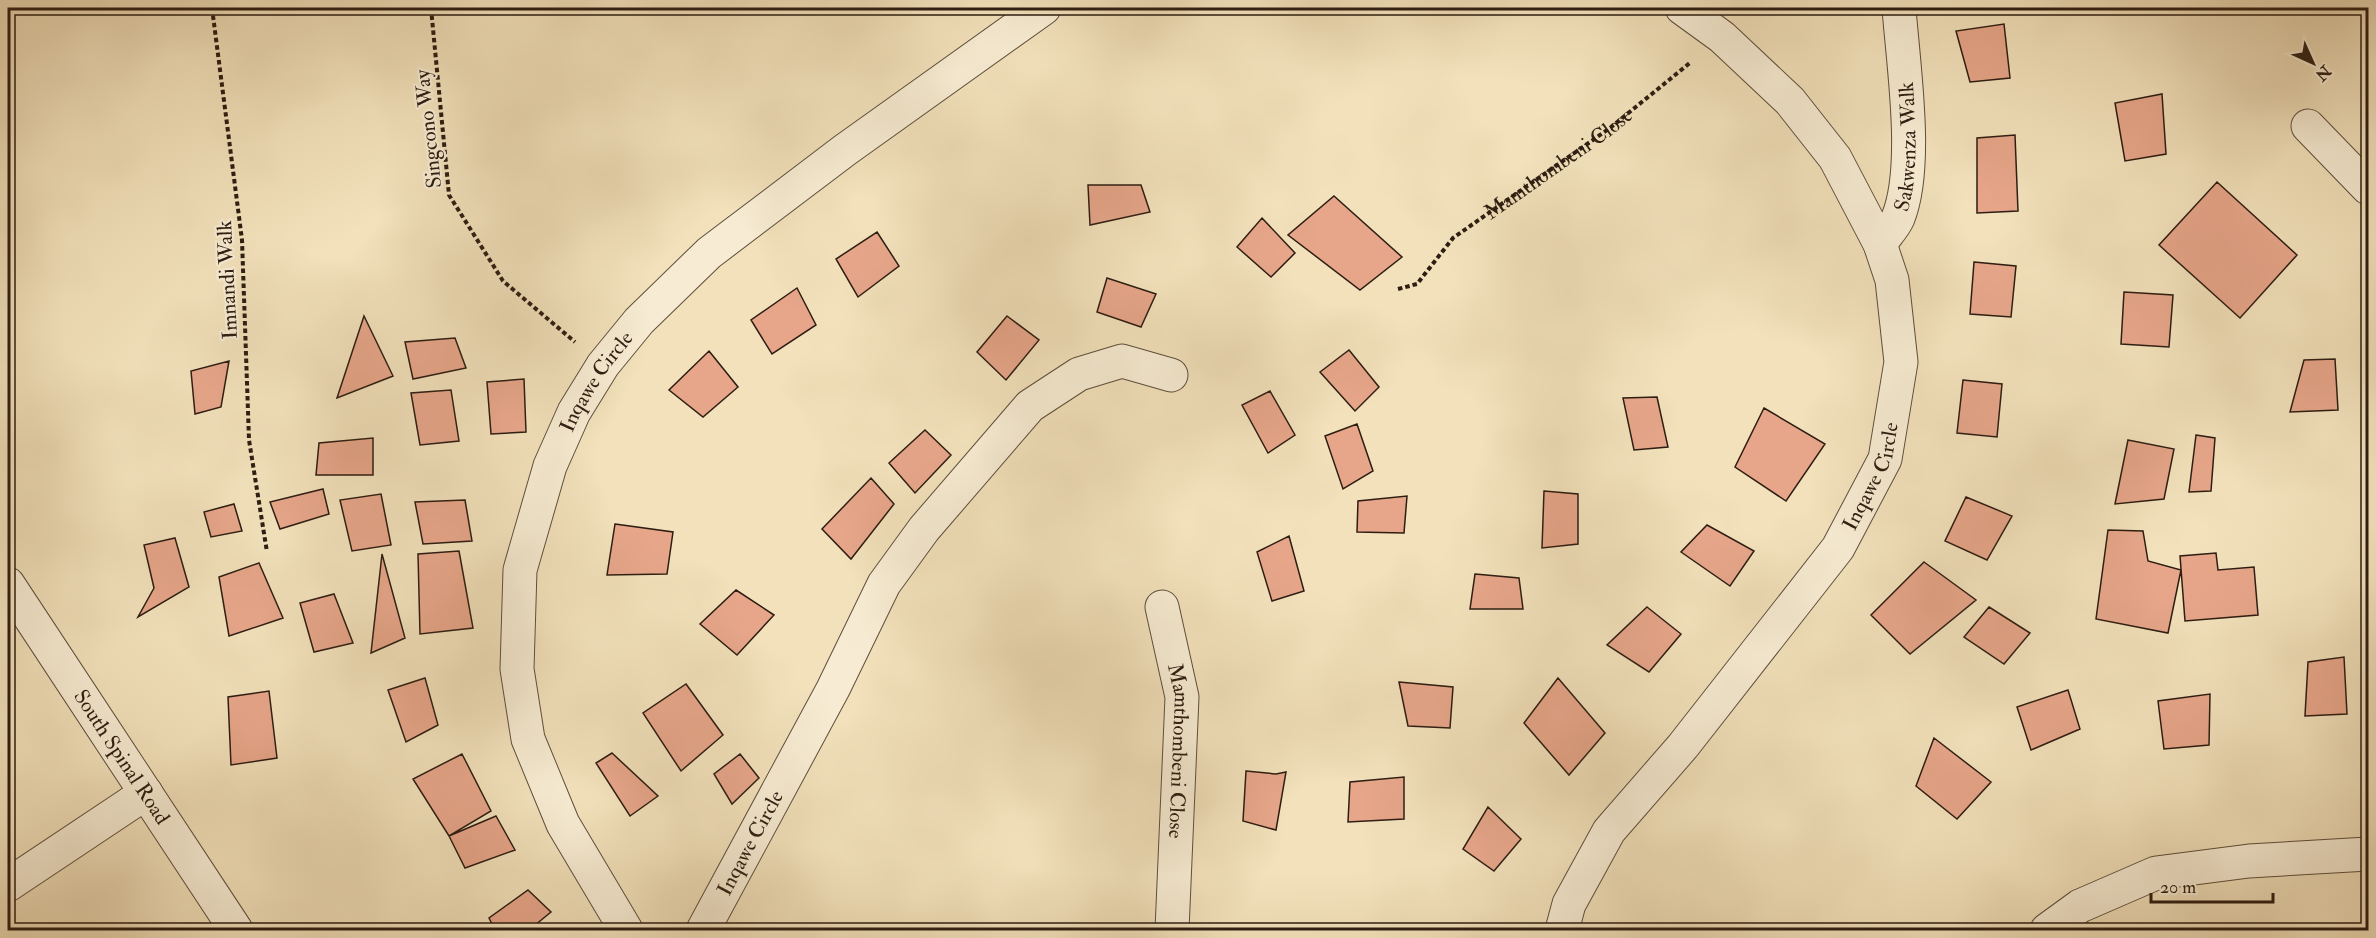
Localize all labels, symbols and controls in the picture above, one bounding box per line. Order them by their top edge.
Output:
north arrow [2283,33,2343,93]
text: N [2310,60,2336,86]
street label: Singcono Way [409,67,448,190]
street label: Sakwenza Walk [1888,81,1923,215]
street label: Mamthombeni Close [1479,102,1639,226]
street label: Imnandi Walk [211,220,244,340]
street label: Inqawe Circle [554,325,639,436]
street label: Inqawe Circle [1837,420,1905,535]
street label: Mamthombeni Close [1161,661,1195,839]
street label: South Spinal Road [67,685,176,830]
street label: Inqawe Circle [711,786,790,900]
scale bar [2151,866,2272,904]
text: 20 m [2160,876,2196,899]

